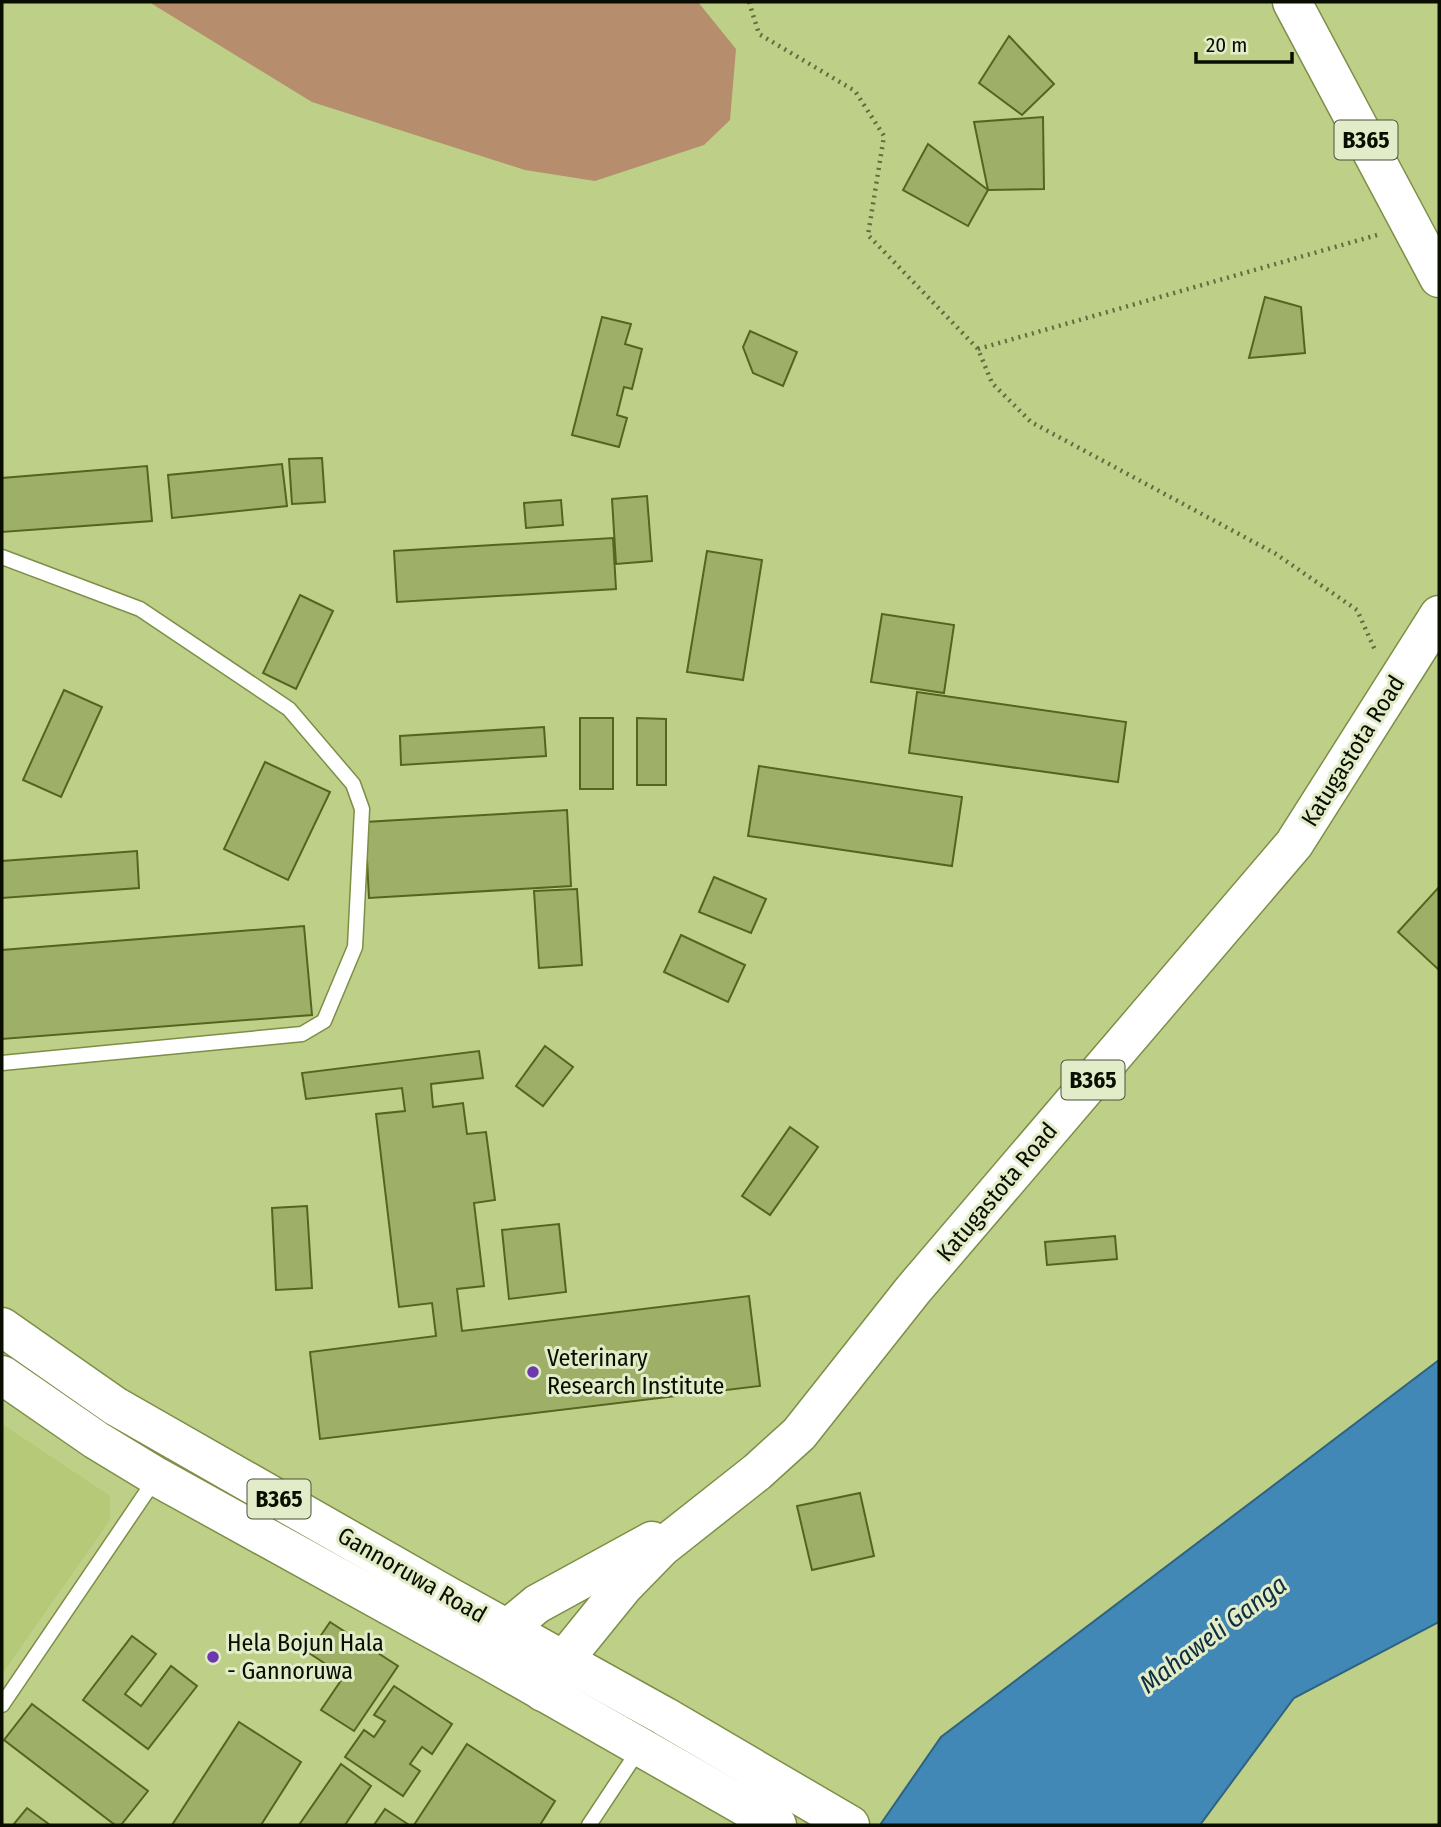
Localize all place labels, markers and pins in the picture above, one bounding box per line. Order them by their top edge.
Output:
place label: Veterinary Research Institute [547,1344,724,1400]
marker: Veterinary Research Institute [525,1364,541,1380]
place label: Hela Bojun Hala - Gannoruwa [227,1629,384,1685]
marker: Hela Bojun Hala - Gannoruwa [205,1649,221,1665]

